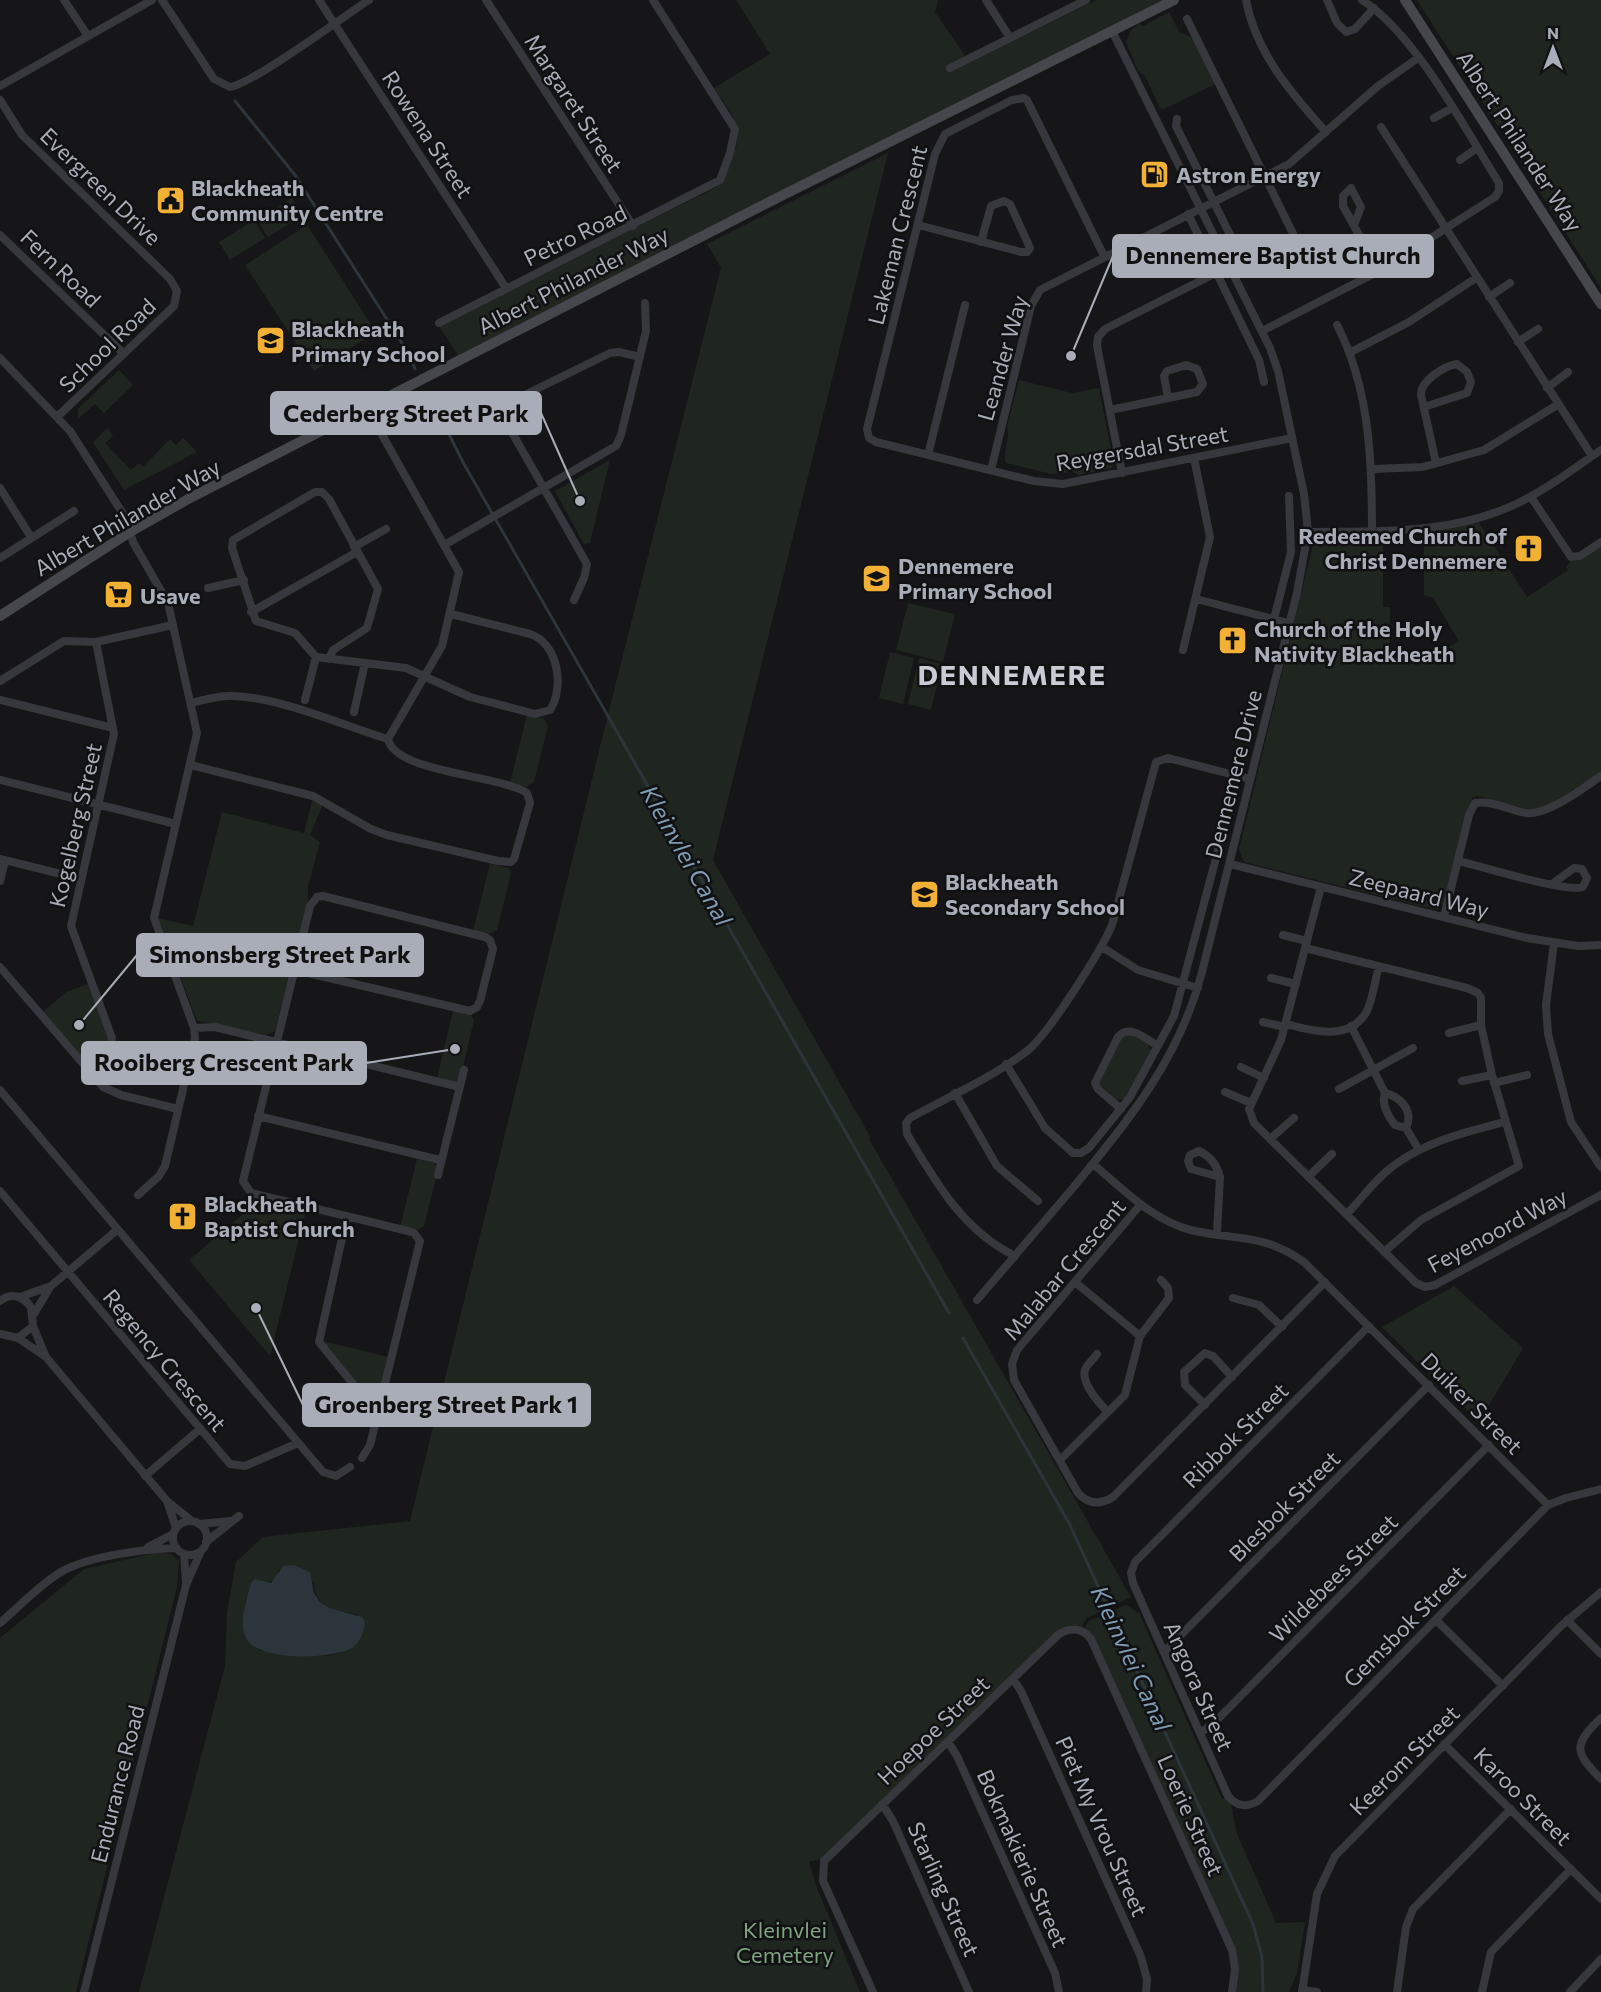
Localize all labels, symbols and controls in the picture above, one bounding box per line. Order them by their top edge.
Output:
north arrow [1523,18,1583,78]
text: N [1547,23,1559,42]
street label: Margaret Street [519,29,629,177]
street label: Albert Philander Way [1451,45,1589,237]
street label: Rowena Street [377,65,479,203]
street label: Evergreen Drive [35,122,167,250]
street label: Lakeman Crescent [862,143,932,327]
fuel station icon: Astron Energy [1139,158,1171,190]
place label: Astron Energy [1176,161,1321,188]
place label: Blackheath Community Centre [191,174,384,226]
public building icon: Blackheath Community Centre [154,184,186,216]
street label: Petro Road [519,199,631,271]
street label: Albert Philander Way [473,220,673,340]
street label: Fern Road [15,223,107,313]
callout: Dennemere Baptist Church [1113,235,1433,277]
text: Dennemere Baptist Church [1125,240,1421,269]
street label: School Road [53,292,161,398]
street label: Leander Way [971,292,1033,424]
place label: Blackheath Primary School [291,315,446,367]
school or university icon: Blackheath Primary School [254,325,286,357]
callout: Cederberg Street Park [271,392,541,434]
text: Cederberg Street Park [283,398,529,427]
street label: Reygersdal Street [1054,420,1230,476]
street label: Albert Philander Way [29,453,225,581]
place label: Redeemed Church of Christ Dennemere [1298,522,1508,574]
church icon: Redeemed Church of Christ Dennemere [1512,532,1544,564]
place label: Dennemere Primary School [898,552,1053,604]
school or university icon: Dennemere Primary School [861,562,893,594]
supermarket icon: Usave [103,579,135,611]
place label: Usave [140,582,201,609]
place label: Church of the Holy Nativity Blackheath [1254,615,1455,667]
church icon: Church of the Holy Nativity Blackheath [1217,625,1249,657]
district label: DENNEMERE [917,657,1107,691]
street label: Dennemere Drive [1199,687,1267,861]
street label: Kogelberg Street [43,740,107,910]
water label: Kleinvlei Canal [635,780,739,931]
street label: Zeepaard Way [1346,863,1492,923]
place label: Blackheath Secondary School [945,868,1125,920]
school or university icon: Blackheath Secondary School [908,878,940,910]
callout: Simonsberg Street Park [137,934,423,976]
text: Simonsberg Street Park [149,939,411,968]
callout: Rooiberg Crescent Park [82,1042,366,1084]
text: Rooiberg Crescent Park [94,1047,354,1076]
street label: Feyenoord Way [1423,1182,1571,1278]
place label: Blackheath Baptist Church [204,1190,355,1242]
street label: Malabar Crescent [997,1193,1131,1345]
church icon: Blackheath Baptist Church [167,1200,199,1232]
street label: Regency Crescent [98,1283,232,1437]
street label: Duiker Street [1416,1347,1528,1459]
street label: Ribbok Street [1177,1377,1293,1493]
callout: Groenberg Street Park 1 [303,1384,590,1426]
text: Groenberg Street Park 1 [314,1389,578,1418]
street label: Blesbok Street [1223,1445,1345,1567]
street label: Wildebees Street [1263,1508,1403,1648]
street label: Gemsbok Street [1337,1559,1471,1693]
water label: Kleinvlei Canal [1086,1581,1179,1736]
street label: Angora Street [1158,1617,1240,1755]
street label: Hoepoe Street [871,1670,995,1790]
street label: Keerom Street [1343,1699,1465,1821]
street label: Endurance Road [84,1702,150,1866]
street label: Piet My Vrou Street [1050,1732,1154,1920]
street label: Karoo Street [1468,1741,1578,1851]
street label: Loerie Street [1152,1750,1230,1880]
street label: Bokmakierie Street [972,1765,1074,1951]
street label: Starling Street [902,1818,986,1960]
park label: Kleinvlei Cemetery [736,1916,834,1968]

